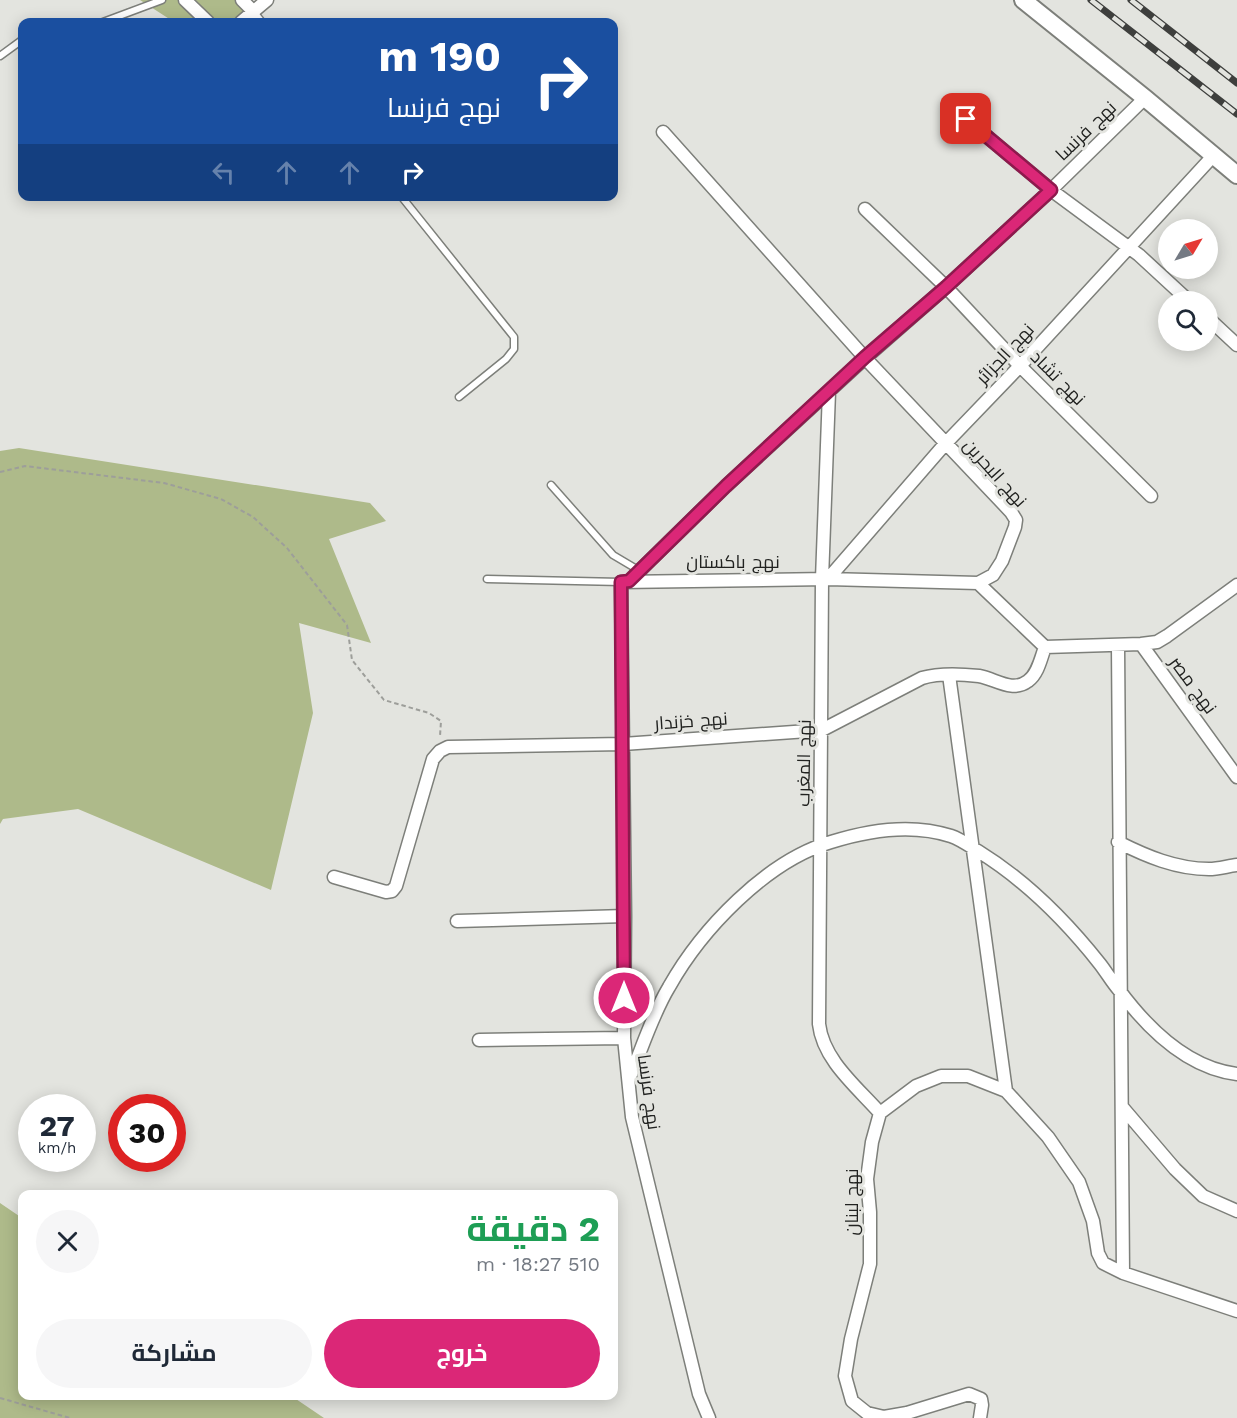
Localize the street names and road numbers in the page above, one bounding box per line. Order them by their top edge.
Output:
street label: نهج فرنسا [1051,97,1122,166]
street label: نهج الجزائر [971,319,1039,390]
street label: نهج تشاد [1025,346,1090,411]
street label: نهج البحرين [958,434,1031,512]
street label: نهج باكستان [686,551,780,574]
street label: نهج مصر [1163,651,1221,719]
street label: نهج خزندار [653,707,729,736]
street label: نهج المغرب [792,719,817,807]
street label: نهج فرنسا [632,1053,665,1131]
street label: نهج لبنان [841,1169,864,1235]

